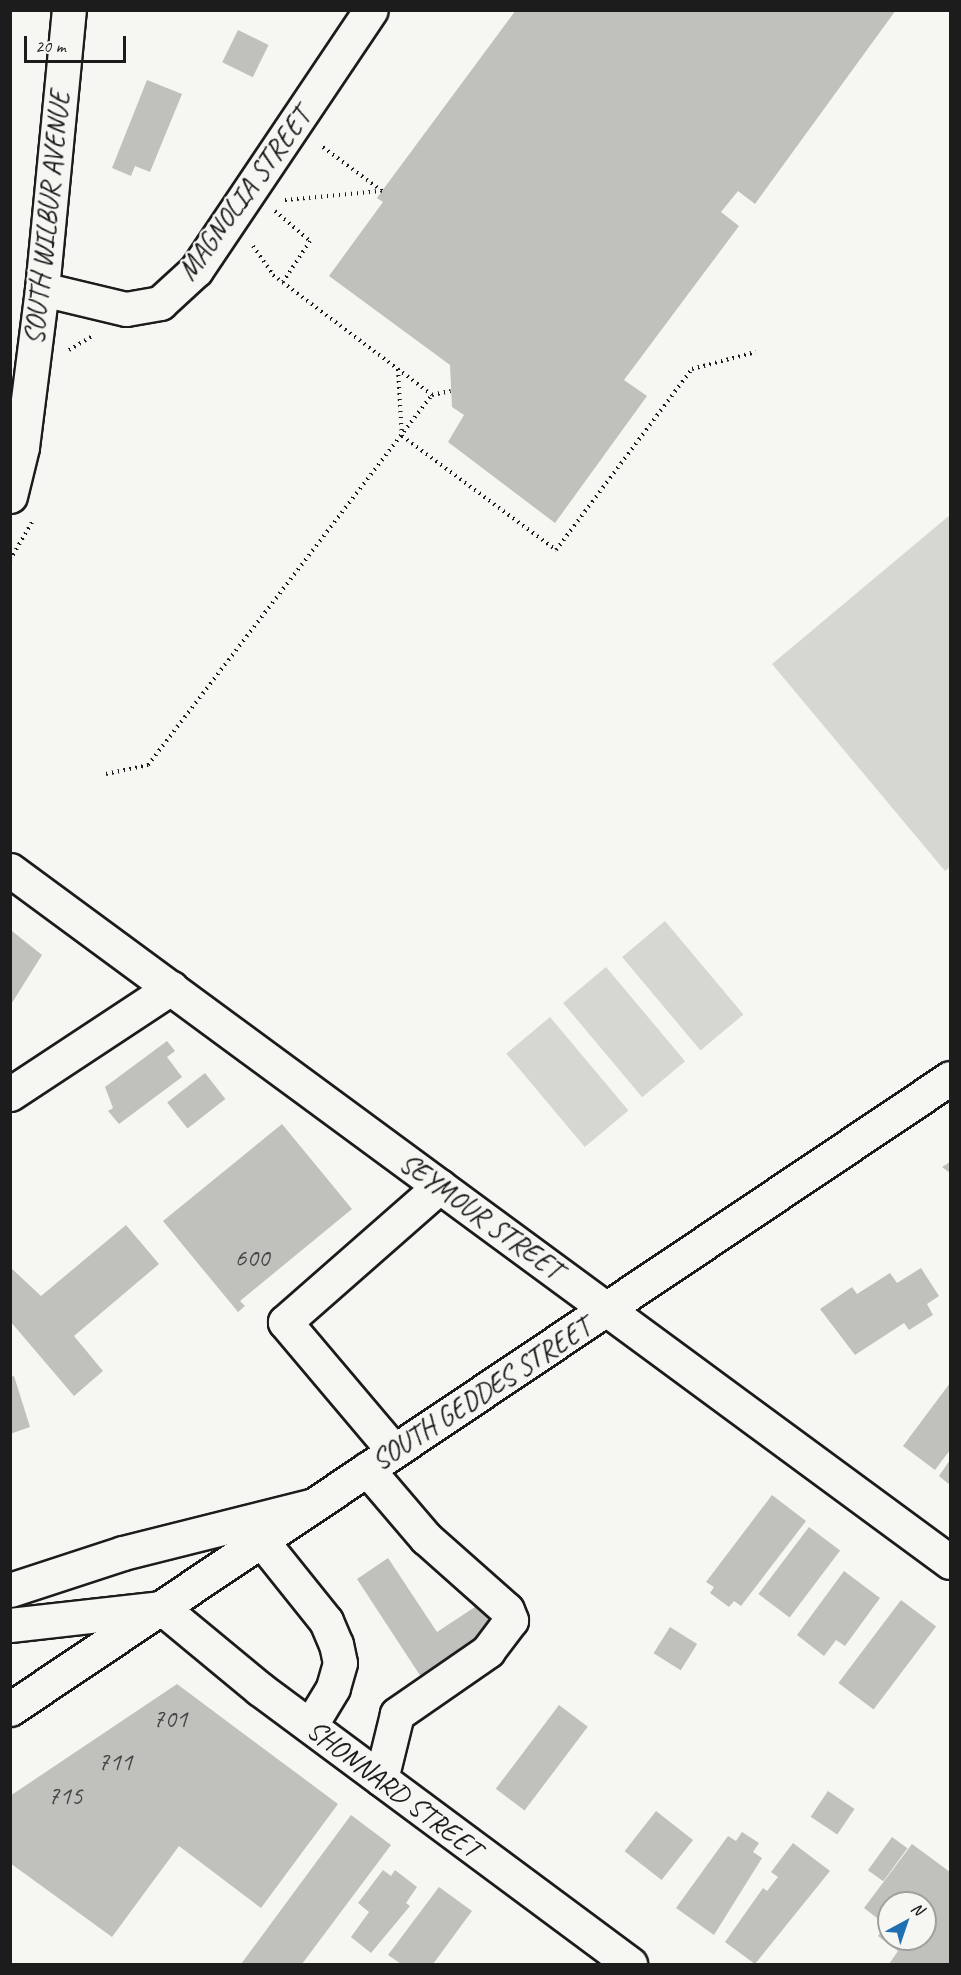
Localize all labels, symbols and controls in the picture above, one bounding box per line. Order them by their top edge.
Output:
scale bar [27,24,129,62]
text: 20 m [35,35,66,57]
street label: SOUTH WILBUR AVENUE [17,89,77,347]
street label: MAGNOLIA STREET [170,102,318,286]
street label: SEYMOUR STREET [393,1146,569,1286]
house number: 600 [234,1242,270,1274]
street label: SOUTH GEDDES STREET [365,1310,597,1478]
house number: 701 [152,1703,188,1735]
street label: SHONNARD STREET [300,1713,488,1865]
house number: 711 [97,1746,133,1778]
house number: 715 [47,1780,83,1812]
north arrow [877,1891,937,1951]
text: N [907,1898,928,1920]

